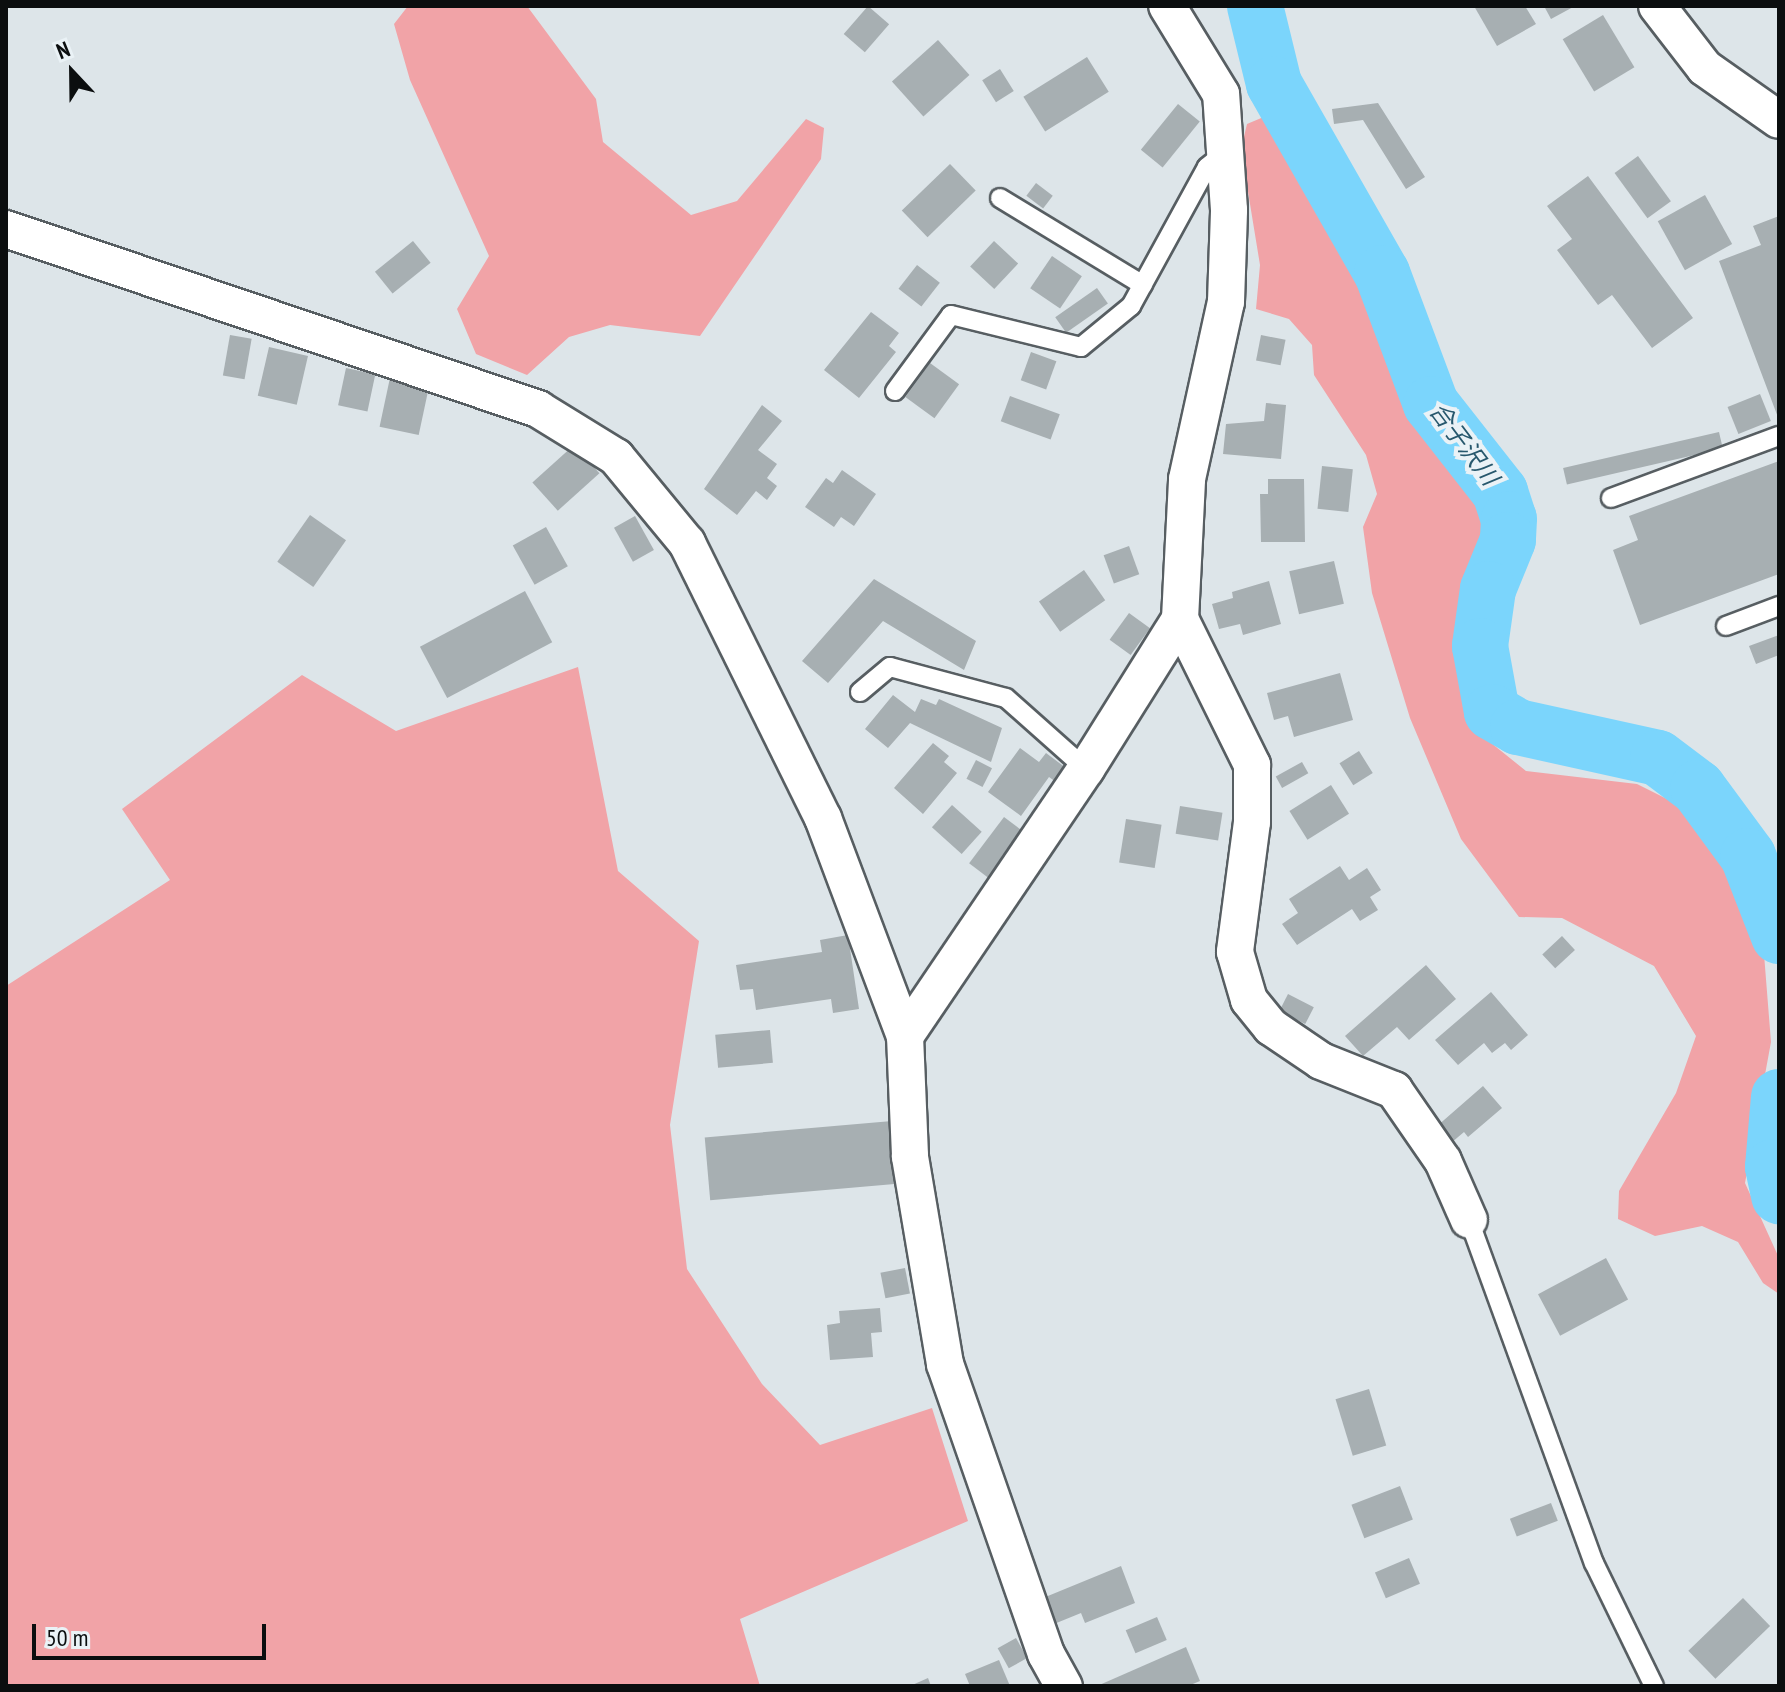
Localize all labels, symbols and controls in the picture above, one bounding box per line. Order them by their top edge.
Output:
north arrow [32,32,112,112]
text: N [52,35,74,65]
water label: 合子沢川 [1424,397,1504,491]
scale bar [36,1608,270,1658]
text: 50 m [46,1622,88,1653]

